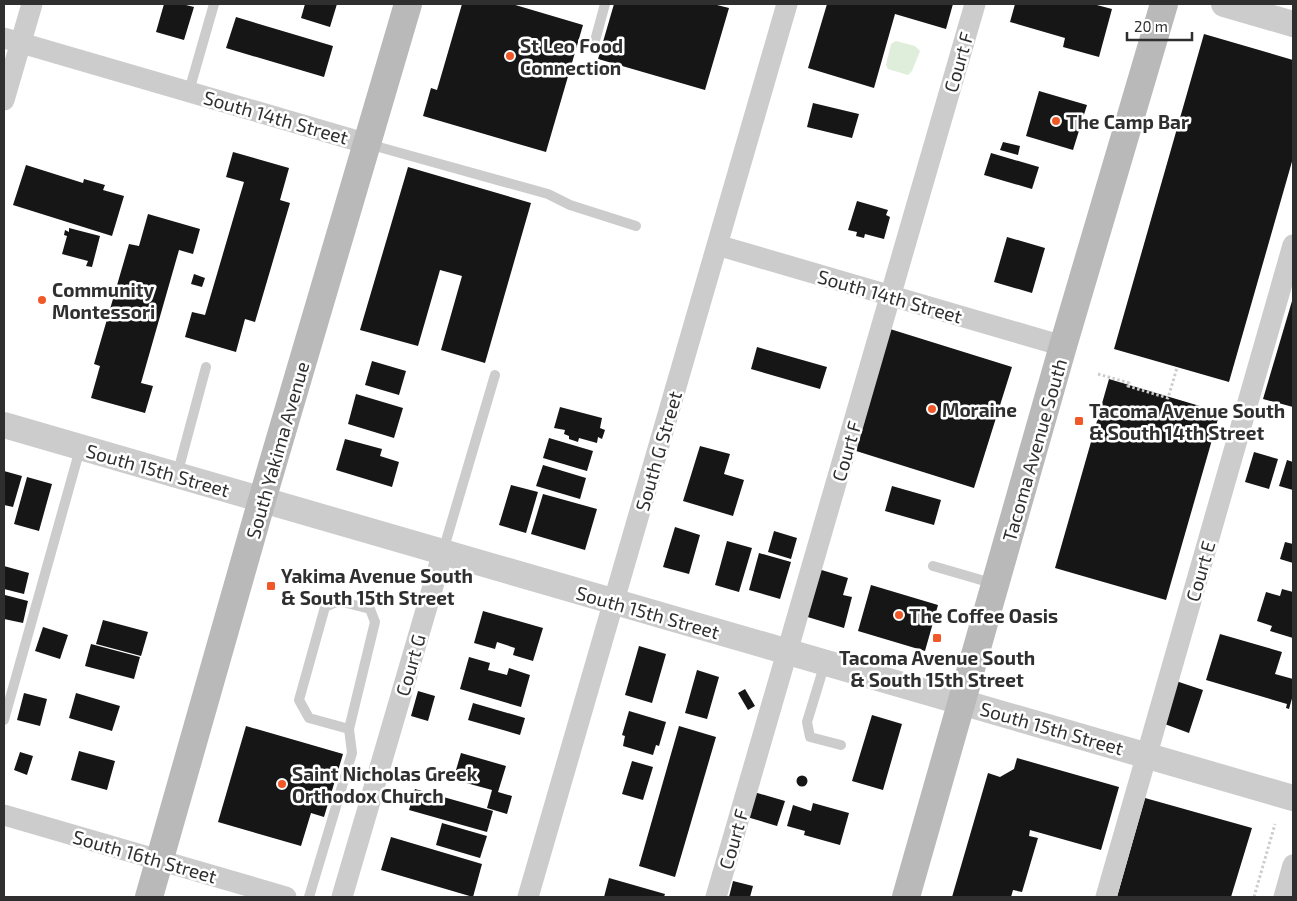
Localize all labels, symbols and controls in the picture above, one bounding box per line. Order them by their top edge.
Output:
scale bar [1127,10,1192,42]
text: 20 m [1134,17,1168,35]
street label: Court F [938,29,978,95]
place label: St Leo Food Connection [520,34,623,79]
marker: St Leo Food Connection [504,50,516,62]
street label: South 14th Street [201,85,351,149]
place label: The Camp Bar [1066,110,1189,133]
marker: The Camp Bar [1050,115,1062,127]
street label: South 14th Street [815,264,965,328]
place label: Community Montessori [52,278,155,323]
marker: Community Montessori [36,294,48,306]
street label: Tacoma Avenue South [997,356,1071,544]
street label: South Yakima Avenue [241,359,313,541]
street label: South G Street [630,388,686,514]
place label: Moraine [942,398,1017,421]
place label: Tacoma Avenue South & South 14th Street [1089,399,1285,444]
marker: Moraine [926,403,938,415]
marker: Tacoma Avenue South & South 14th Street [1073,415,1085,427]
street label: Court F [826,418,866,484]
street label: South 15th Street [84,439,232,501]
street label: Court E [1180,538,1220,604]
place label: Yakima Avenue South & South 15th Street [281,564,473,609]
marker: Yakima Avenue South & South 15th Street [265,580,277,592]
street label: South 15th Street [574,581,722,643]
place label: The Coffee Oasis [909,604,1058,627]
marker: The Coffee Oasis [893,609,905,621]
street label: Court G [390,631,430,699]
marker: Tacoma Avenue South & South 15th Street [931,632,943,644]
place label: Tacoma Avenue South & South 15th Street [839,646,1035,691]
street label: South 15th Street [978,697,1126,759]
place label: Saint Nicholas Greek Orthodox Church [292,762,478,807]
marker: Saint Nicholas Greek Orthodox Church [276,778,288,790]
street label: Court F [713,806,753,872]
street label: South 16th Street [70,824,220,888]

